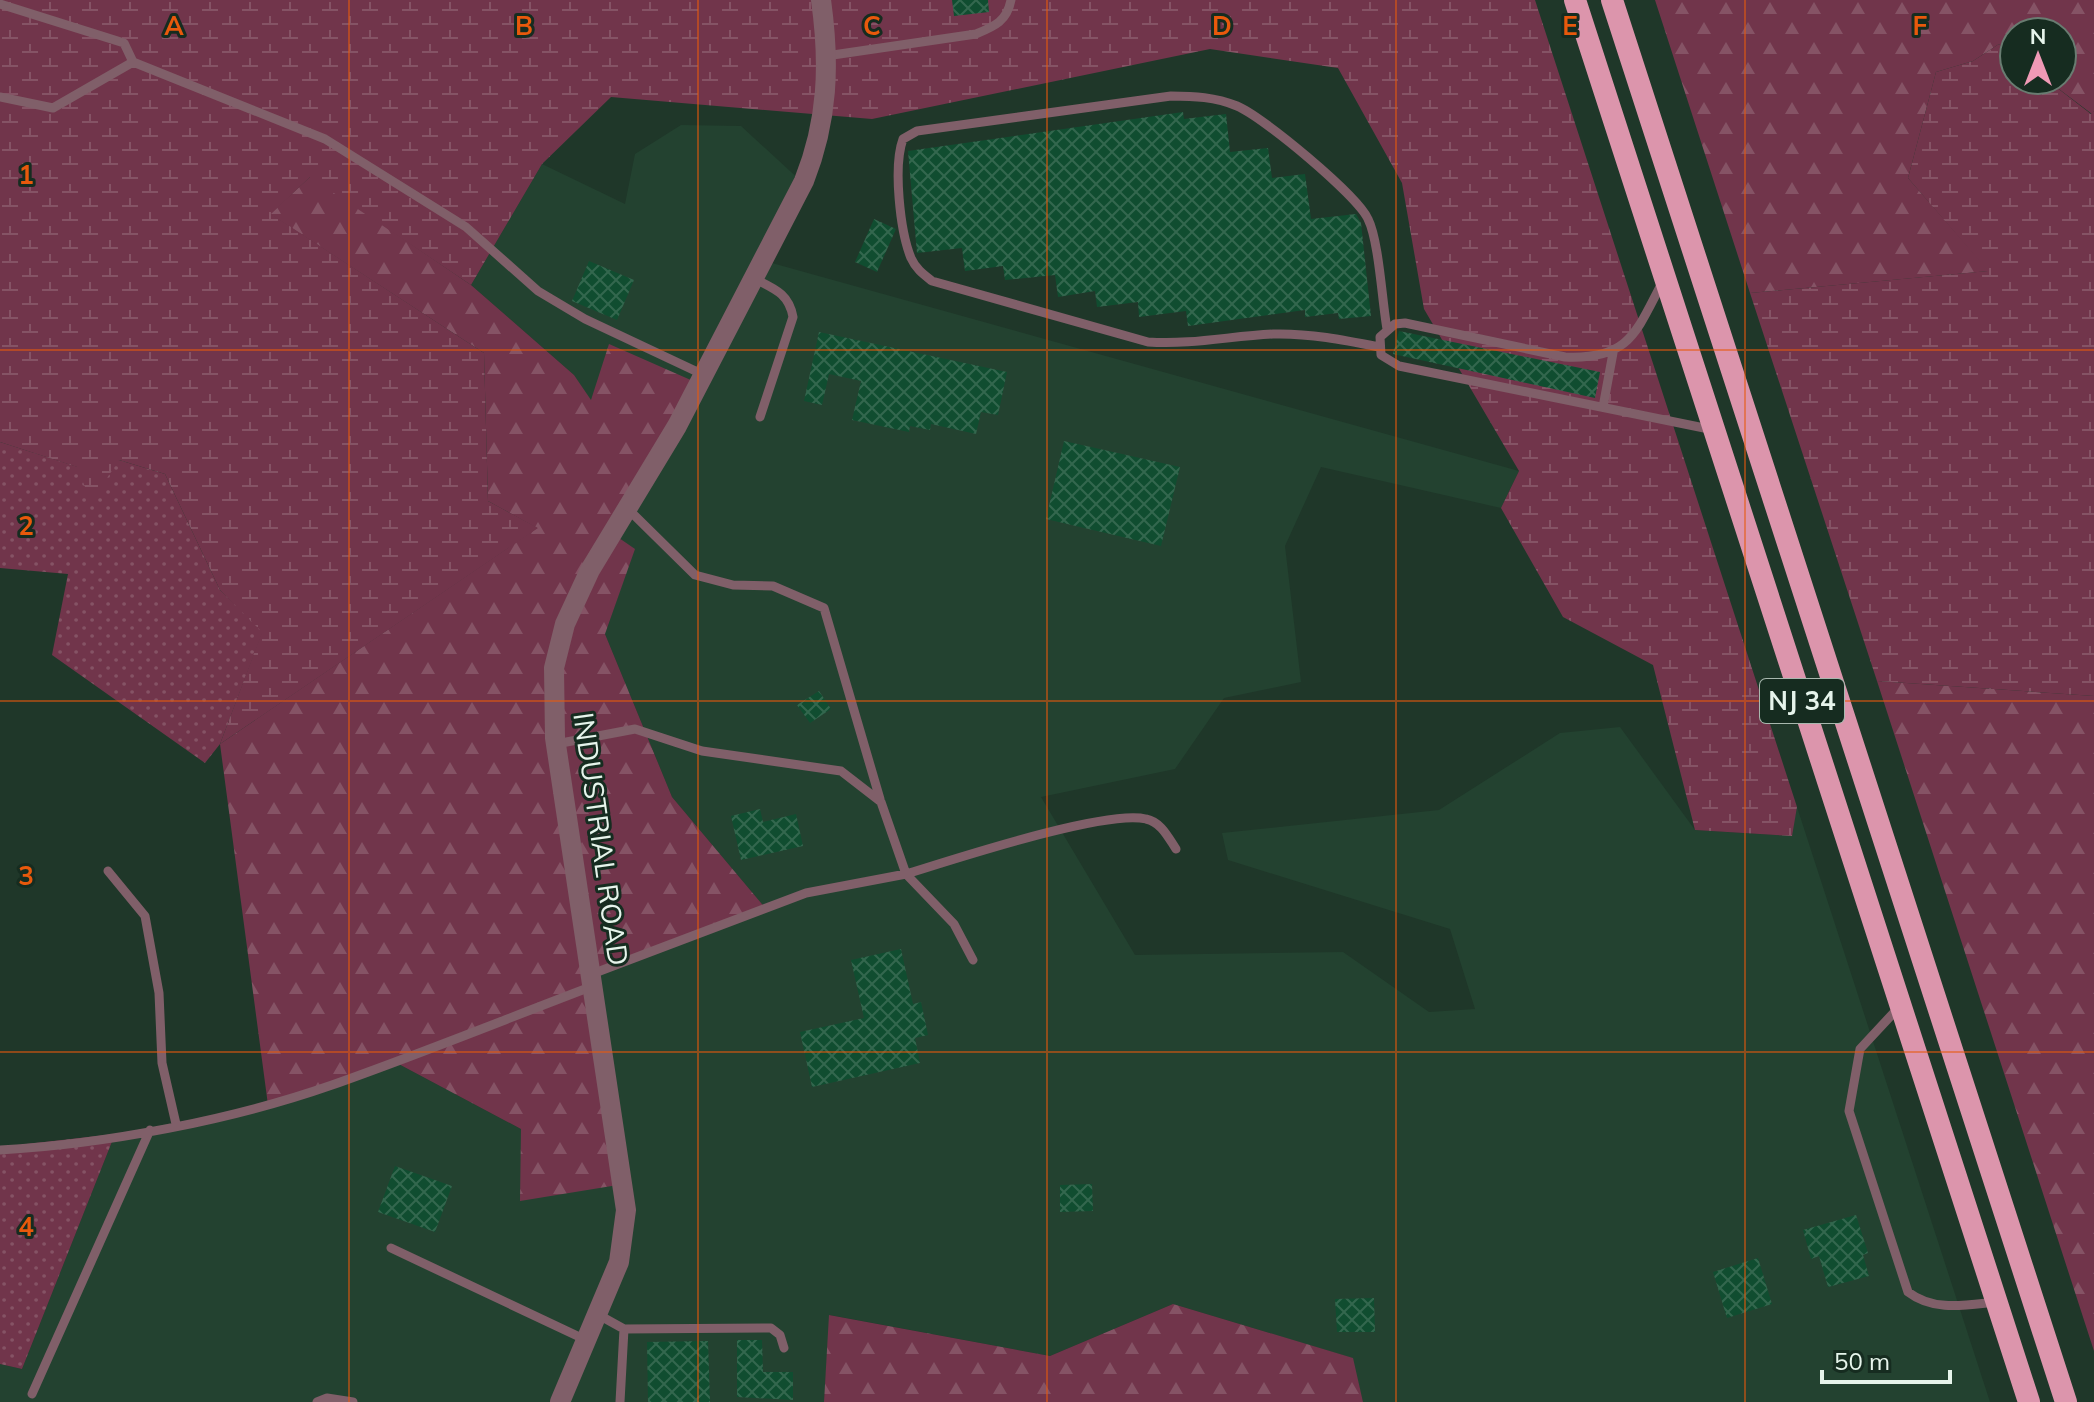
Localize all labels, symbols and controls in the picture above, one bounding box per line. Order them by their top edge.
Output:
text: A [164,9,184,42]
text: B [515,9,533,42]
text: C [863,9,881,42]
text: D [1212,9,1232,42]
text: E [1562,9,1578,42]
text: F [1913,9,1928,42]
north arrow [1998,16,2078,96]
text: N [2030,22,2046,50]
text: 1 [18,158,34,191]
text: 2 [18,509,34,542]
road number: NJ 34 [1760,679,1844,723]
street label: INDUSTRIAL ROAD [566,710,637,968]
text: 3 [18,859,34,892]
text: 4 [18,1210,34,1243]
scale bar [1822,1334,1950,1384]
text: 50 m [1834,1346,1890,1376]

